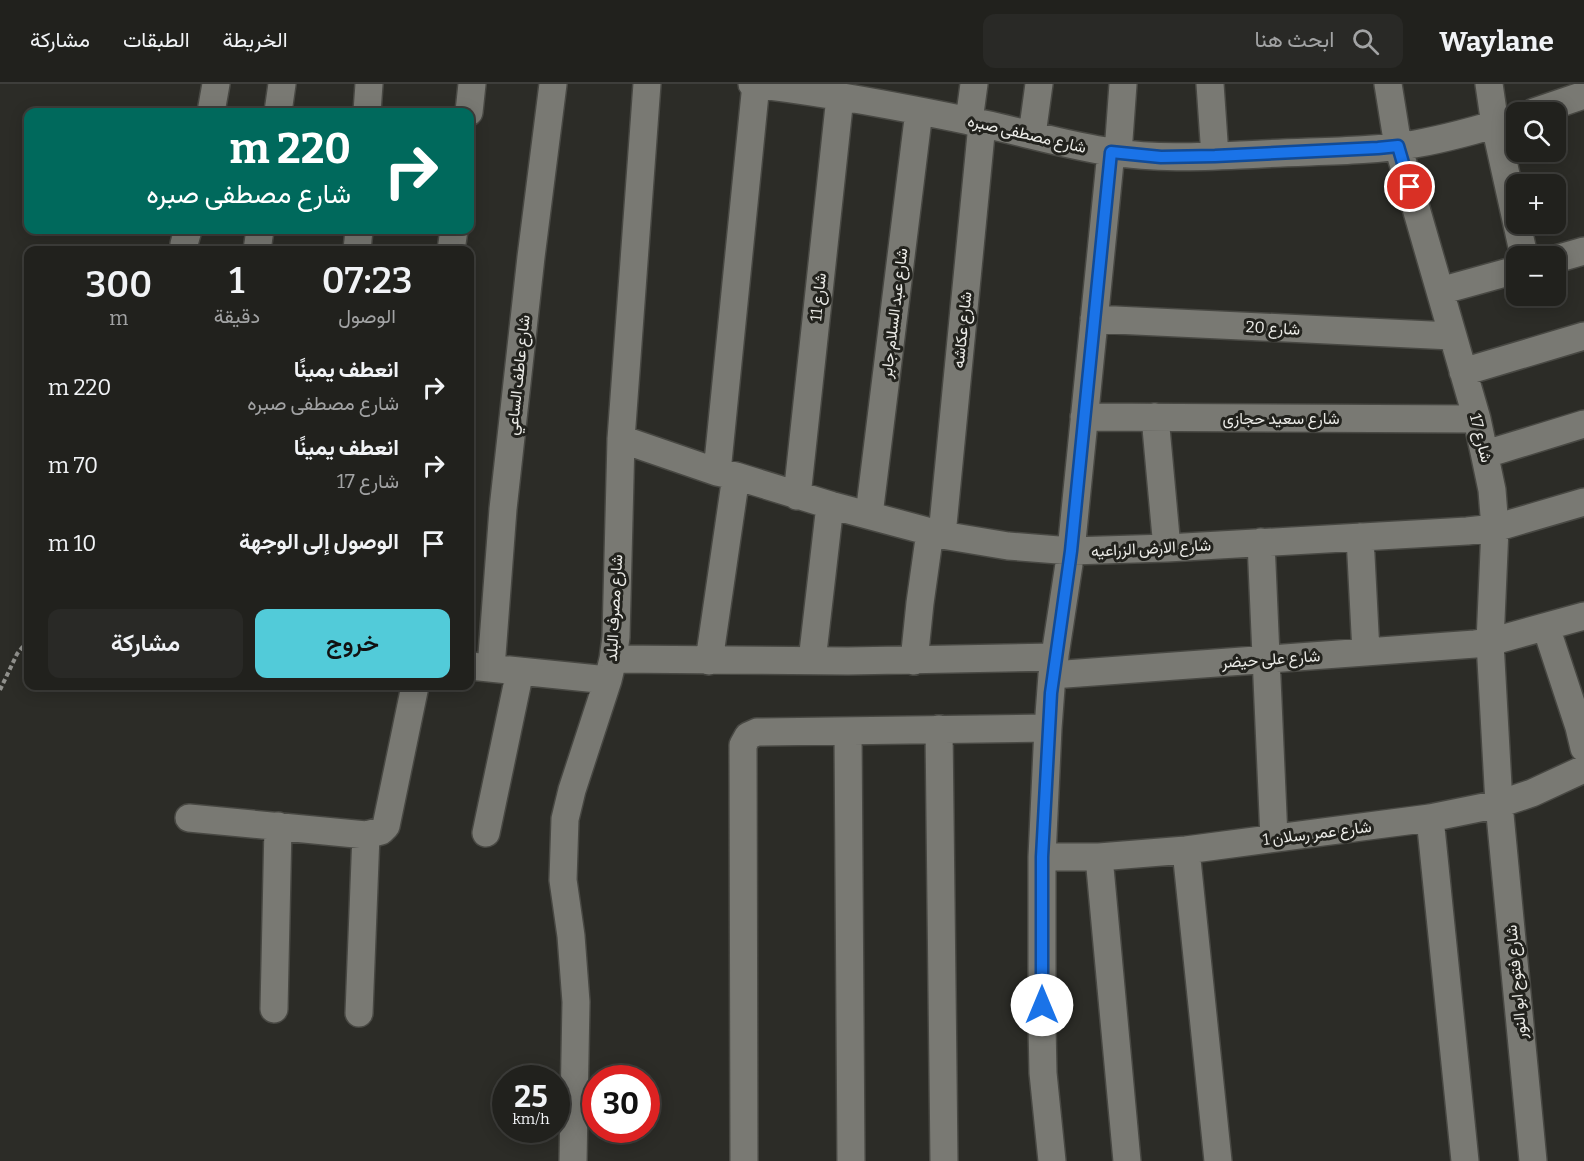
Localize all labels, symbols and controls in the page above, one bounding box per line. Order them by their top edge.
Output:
search box [983,14,1403,68]
icon: search [1349,25,1382,58]
text: Waylane [1439,25,1554,58]
text: ابحث هنا [1254,26,1334,53]
text: مشاركة [30,27,90,53]
text: الطبقات [123,27,190,53]
text: الخريطة [223,27,288,53]
map controls [1506,102,1566,306]
button: search [1506,102,1566,162]
street label: شارع مصطفى صبره [965,111,1088,159]
text: 220 m [229,124,351,174]
icon: right [372,132,450,210]
pin [1384,161,1435,212]
icon: arrive [1393,170,1426,203]
button: + [1506,174,1566,234]
text: شارع مصطفى صبره [146,178,351,210]
button: − [1506,246,1566,306]
street label: شارع عبد السلام جابر [876,247,913,380]
text: 1 [229,259,245,303]
text: 07:23 [322,259,412,303]
text: 300 [86,263,152,307]
street label: شارع 11 [806,272,832,322]
street label: شارع عكاشه [949,291,977,369]
text: دقيقة [214,304,260,328]
text: الوصول [338,304,396,328]
text: m [109,306,128,330]
street label: شارع عاطف الساعي [502,314,538,437]
street label: شارع 20 [1245,317,1301,341]
text: انعطف يمينًا [294,356,399,383]
icon: right [417,371,450,404]
text: 220 m [48,374,111,401]
text: شارع مصطفى صبره [247,391,399,415]
street label: شارع سعيد حجازى [1222,409,1340,430]
street label: شارع 17 [1464,412,1496,465]
text: انعطف يمينًا [294,434,399,461]
icon: right [417,449,450,482]
text: 70 m [48,452,98,479]
text: شارع 17 [337,469,399,493]
icon: arrive [417,527,450,560]
text: الوصول إلى الوجهة [239,528,399,555]
text: 10 m [48,530,96,557]
street label: شارع الارض الزراعيه [1090,535,1212,563]
street label: شارع مصرف البلد [602,554,628,662]
button: مشاركة [48,609,243,678]
button: خروج [255,609,450,678]
street label: شارع على حيضر [1220,646,1321,674]
street label: شارع عمر رسلان 1 [1262,817,1373,851]
street label: شارع فتوح ابو النور [1502,924,1533,1041]
position arrow [1010,973,1074,1037]
speed limit sign: 30 [582,1065,660,1143]
text: 25 [514,1079,548,1115]
text: km/h [512,1110,550,1128]

